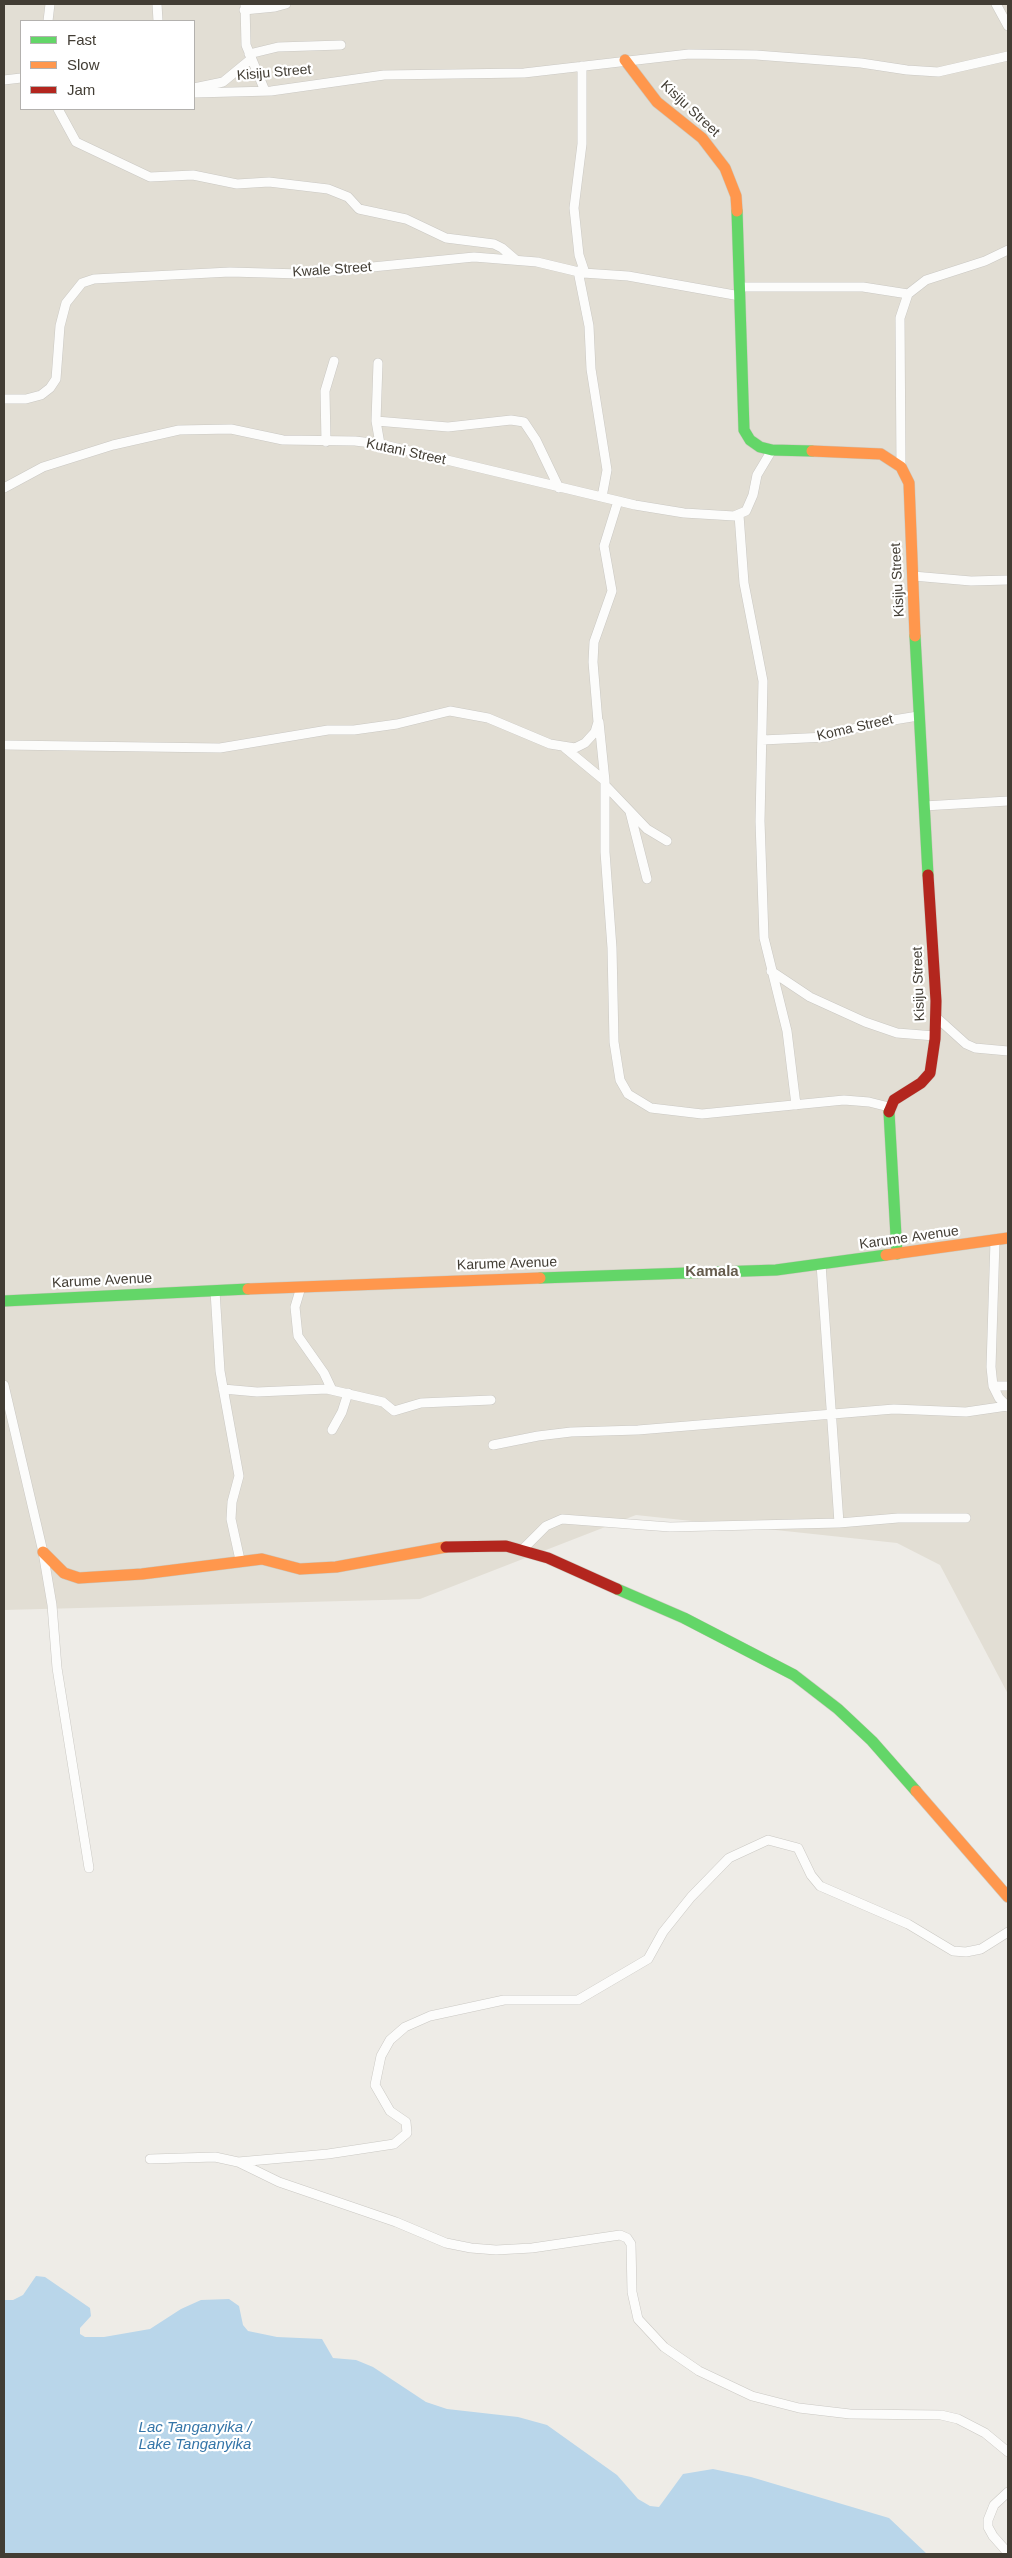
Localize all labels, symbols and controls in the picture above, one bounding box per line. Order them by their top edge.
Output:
legend [20,20,195,110]
text: Fast [67,31,96,48]
text: Slow [67,56,100,73]
street label: Kisiju Street [236,61,312,85]
street label: Kisiju Street [657,77,723,141]
text: Jam [67,81,95,98]
street label: Kwale Street [292,259,372,281]
street label: Kutani Street [365,435,447,469]
street label: Kisiju Street [888,542,908,618]
street label: Koma Street [815,711,895,745]
street label: Kisiju Street [909,946,929,1022]
street label: Karume Avenue [858,1223,960,1253]
street label: Karume Avenue [457,1254,557,1274]
district label: Kamala [685,1263,739,1281]
street label: Karume Avenue [52,1270,152,1292]
water label: Lac Tanganyika / Lake Tanganyika [139,2419,251,2454]

